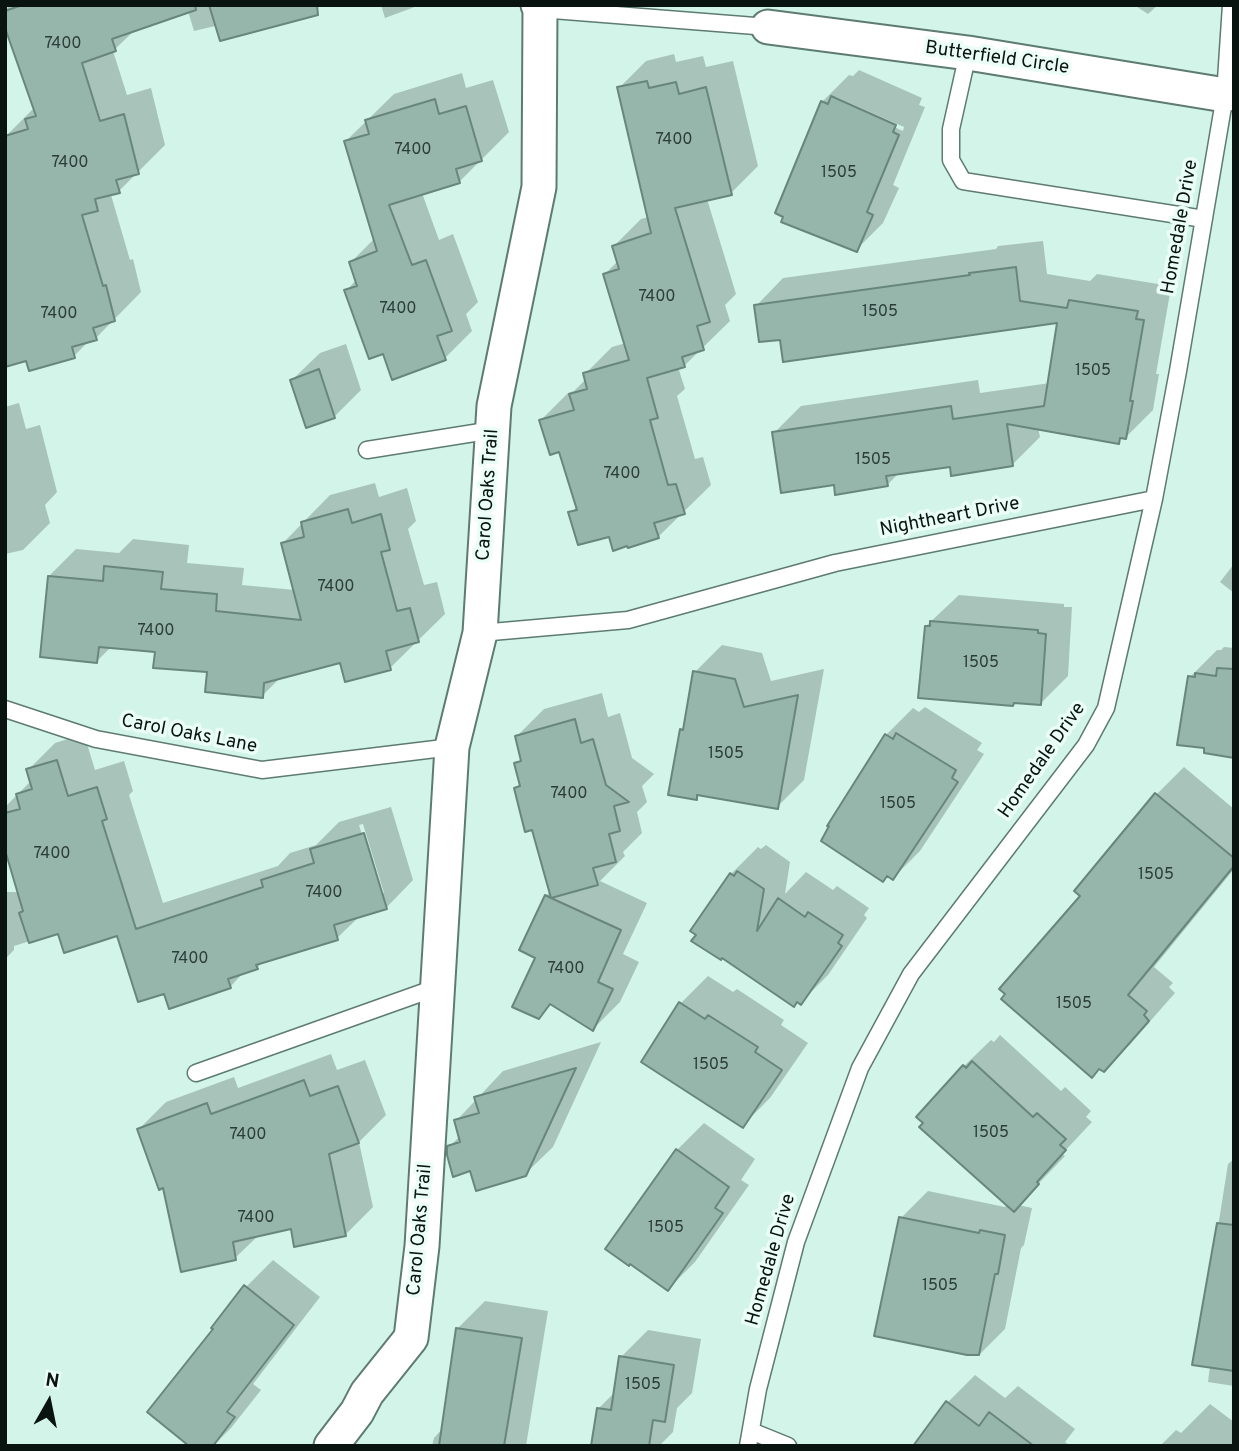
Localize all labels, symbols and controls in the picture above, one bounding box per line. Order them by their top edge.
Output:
house number: 7400 [44,35,82,55]
street label: Butterfield Circle [924,38,1070,80]
house number: 7400 [655,131,693,151]
house number: 7400 [394,141,432,161]
house number: 7400 [51,154,89,174]
street label: Homedale Drive [1158,158,1204,296]
house number: 1505 [821,164,857,184]
house number: 7400 [638,288,676,308]
house number: 7400 [379,300,417,320]
house number: 1505 [862,303,898,323]
house number: 7400 [40,305,78,325]
house number: 1505 [1075,362,1111,382]
street label: Carol Oaks Trail [473,428,505,562]
house number: 1505 [855,451,891,471]
house number: 7400 [603,465,641,485]
street label: Nightheart Drive [878,493,1022,543]
house number: 7400 [317,578,355,598]
house number: 7400 [137,622,175,642]
house number: 1505 [963,654,999,674]
street label: Homedale Drive [995,699,1091,823]
street label: Carol Oaks Lane [119,711,259,759]
house number: 1505 [708,745,744,765]
house number: 7400 [550,785,588,805]
house number: 1505 [880,795,916,815]
house number: 7400 [33,845,71,865]
house number: 1505 [1138,866,1174,886]
house number: 7400 [305,884,343,904]
house number: 7400 [171,950,209,970]
house number: 7400 [547,960,585,980]
house number: 1505 [1056,995,1092,1015]
house number: 1505 [693,1056,729,1076]
house number: 1505 [973,1124,1009,1144]
house number: 7400 [229,1126,267,1146]
street label: Carol Oaks Trail [404,1163,438,1297]
street label: Homedale Drive [742,1191,802,1329]
house number: 7400 [237,1209,275,1229]
house number: 1505 [648,1219,684,1239]
house number: 1505 [922,1277,958,1297]
north arrow [14,1367,84,1437]
text: N [44,1368,61,1394]
house number: 1505 [625,1376,661,1396]

